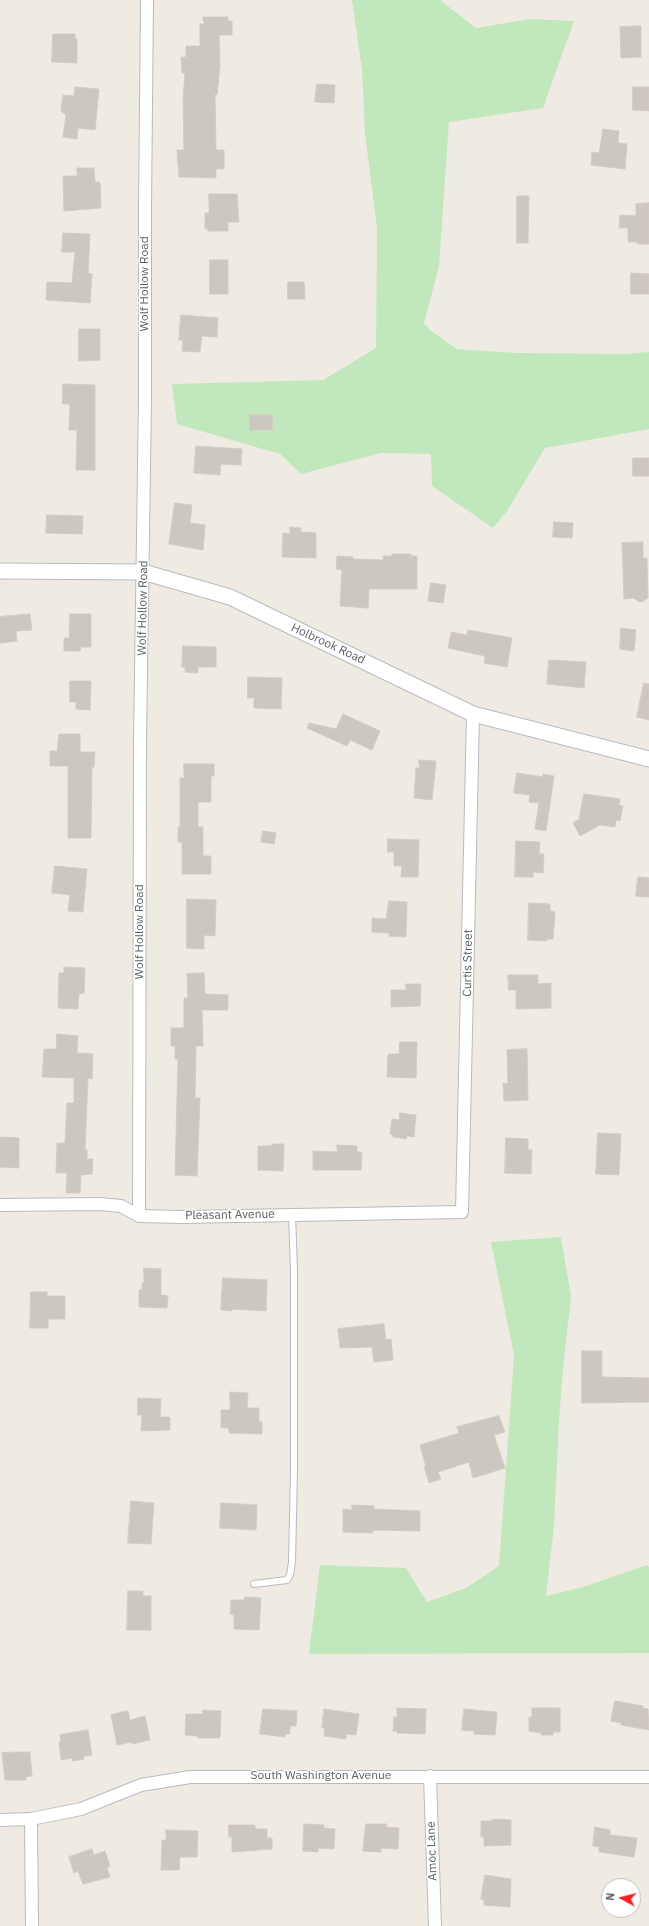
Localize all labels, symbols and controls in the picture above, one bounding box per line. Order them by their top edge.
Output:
street label: Wolf Hollow Road [138,236,152,332]
street label: Wolf Hollow Road [135,560,151,656]
street label: Holbrook Road [289,621,367,667]
street label: Wolf Hollow Road [133,884,147,980]
street label: Curtis Street [460,929,476,997]
street label: Pleasant Avenue [185,1207,275,1223]
street label: South Washington Avenue [251,1769,391,1783]
street label: Amoc Lane [424,1821,440,1881]
north arrow [601,1878,641,1918]
text: N [603,1892,618,1901]

